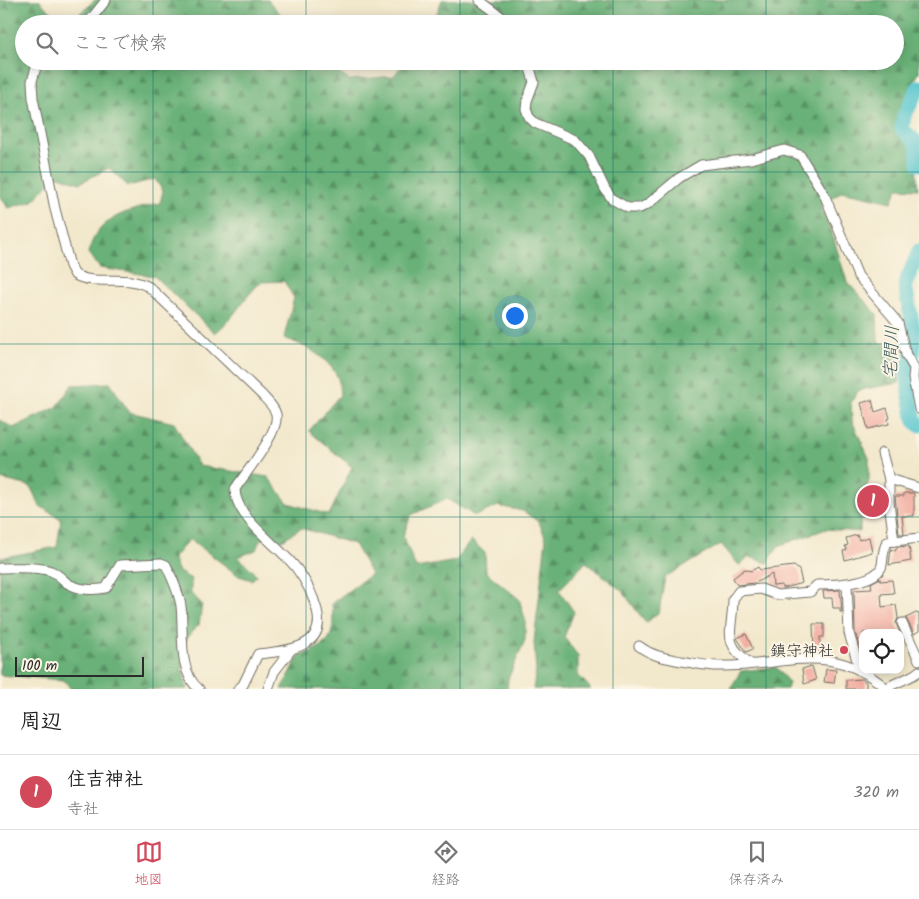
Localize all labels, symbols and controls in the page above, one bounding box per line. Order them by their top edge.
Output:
search box [15,15,904,70]
icon: search [33,29,61,57]
text: ここで検索 [73,29,168,59]
your location [502,303,528,329]
water label: 宅間川 [877,325,908,380]
pin: 1 [857,482,889,520]
map controls [859,629,904,674]
button: locate [859,629,904,674]
place label: 鎮守神社 [770,639,834,664]
marker: 鎮守神社 [838,644,850,656]
scale bar [15,654,144,677]
text: 100 m [22,655,57,677]
text: 周辺 [20,706,62,739]
text: 住吉神社 [67,765,143,795]
text: 1 [34,780,38,805]
text: 320 m [853,780,899,805]
text: 寺社 [67,797,99,822]
tab: 地図 [135,838,163,891]
tab: 経路 [432,838,460,891]
tab: 保存済み [729,838,785,891]

